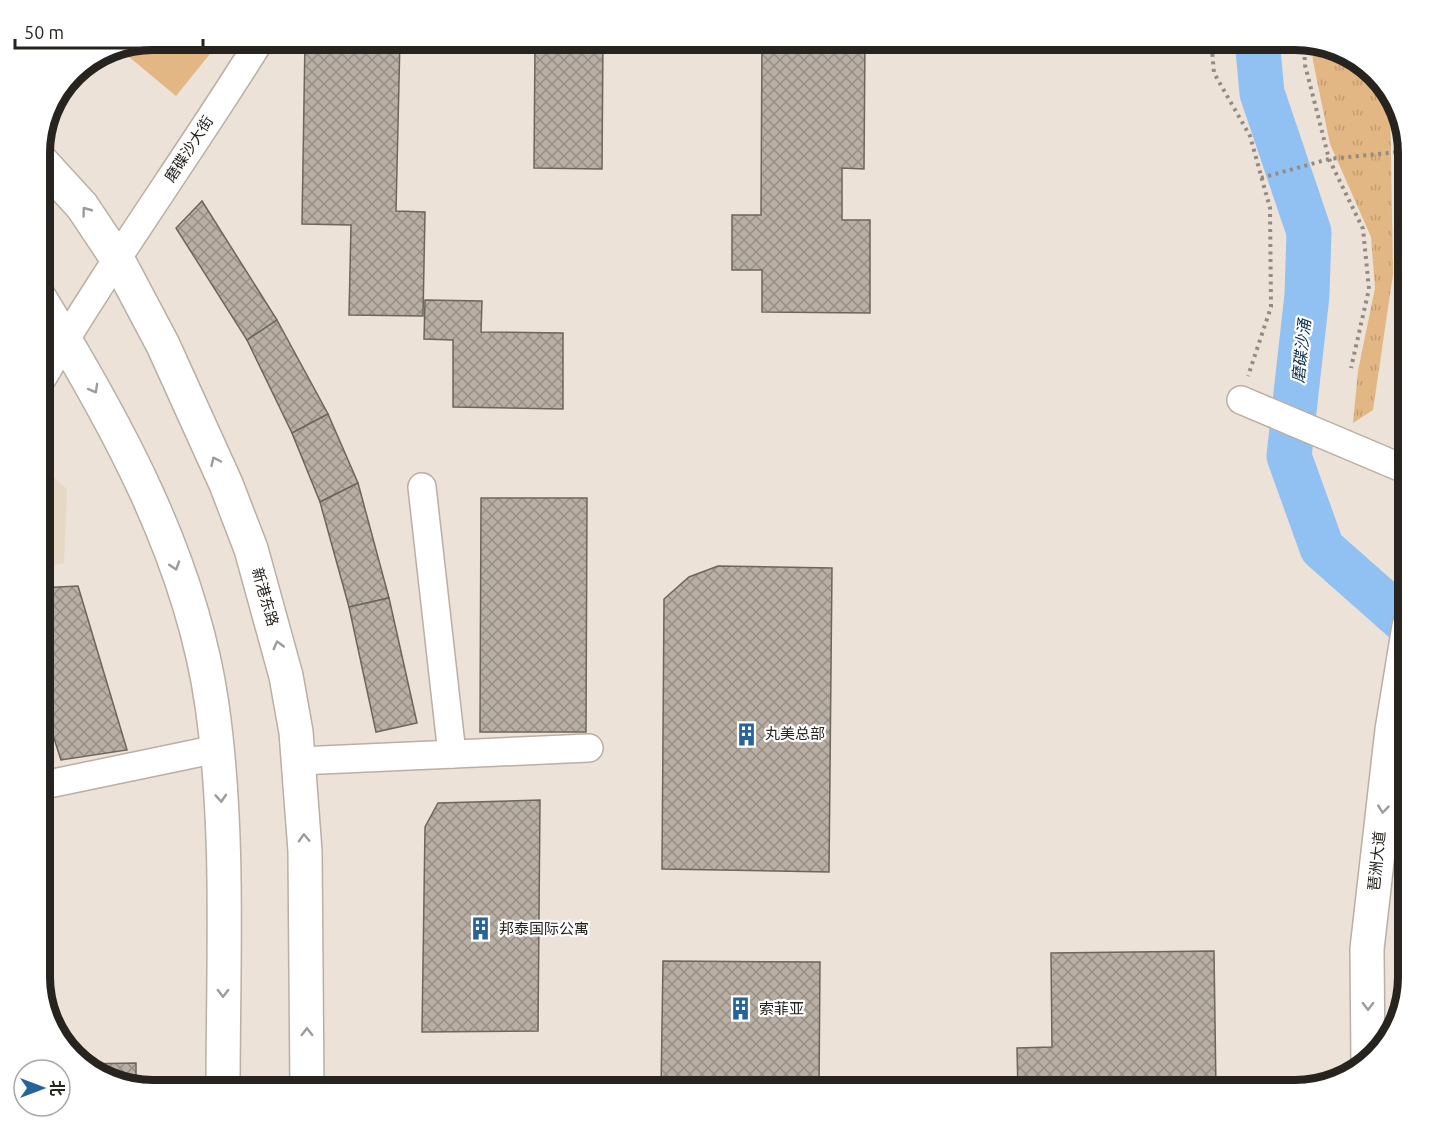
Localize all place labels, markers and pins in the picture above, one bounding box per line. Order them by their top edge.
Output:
building icon: 丸美总部 [734,721,760,747]
place label: 丸美总部 [765,725,825,742]
building icon: 邦泰国际公寓 [468,916,494,942]
place label: 邦泰国际公寓 [499,920,589,937]
building icon: 索菲亚 [728,996,754,1022]
place label: 索菲亚 [759,1000,804,1017]

